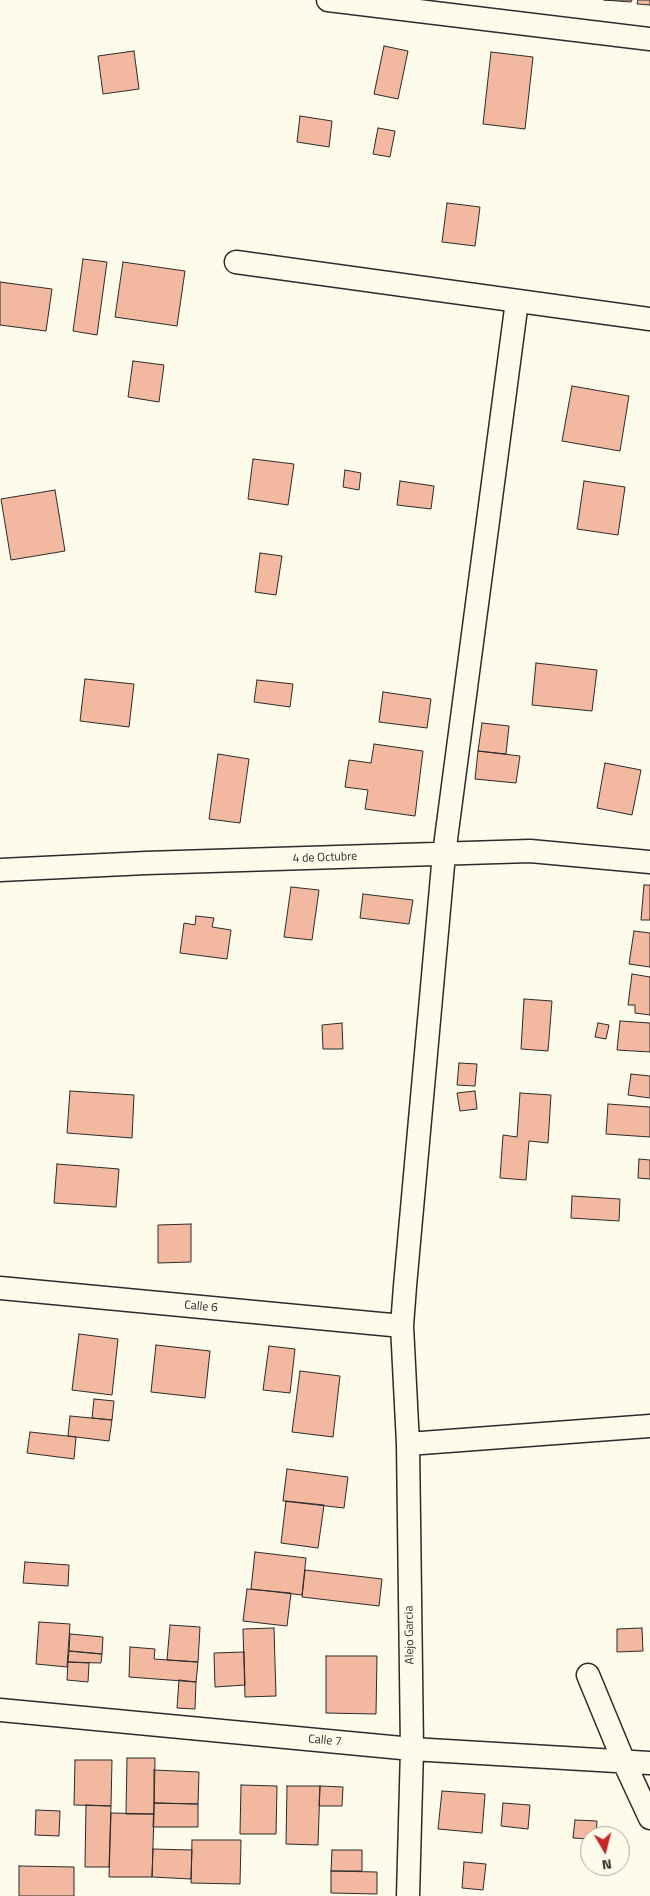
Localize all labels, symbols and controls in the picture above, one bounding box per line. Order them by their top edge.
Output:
street label: 4 de Octubre [292,850,358,866]
street label: Calle 6 [184,1298,218,1316]
street label: Alejo Garcia [402,1605,418,1665]
street label: Calle 7 [308,1732,342,1750]
north arrow [580,1826,630,1876]
text: N [601,1854,613,1876]

